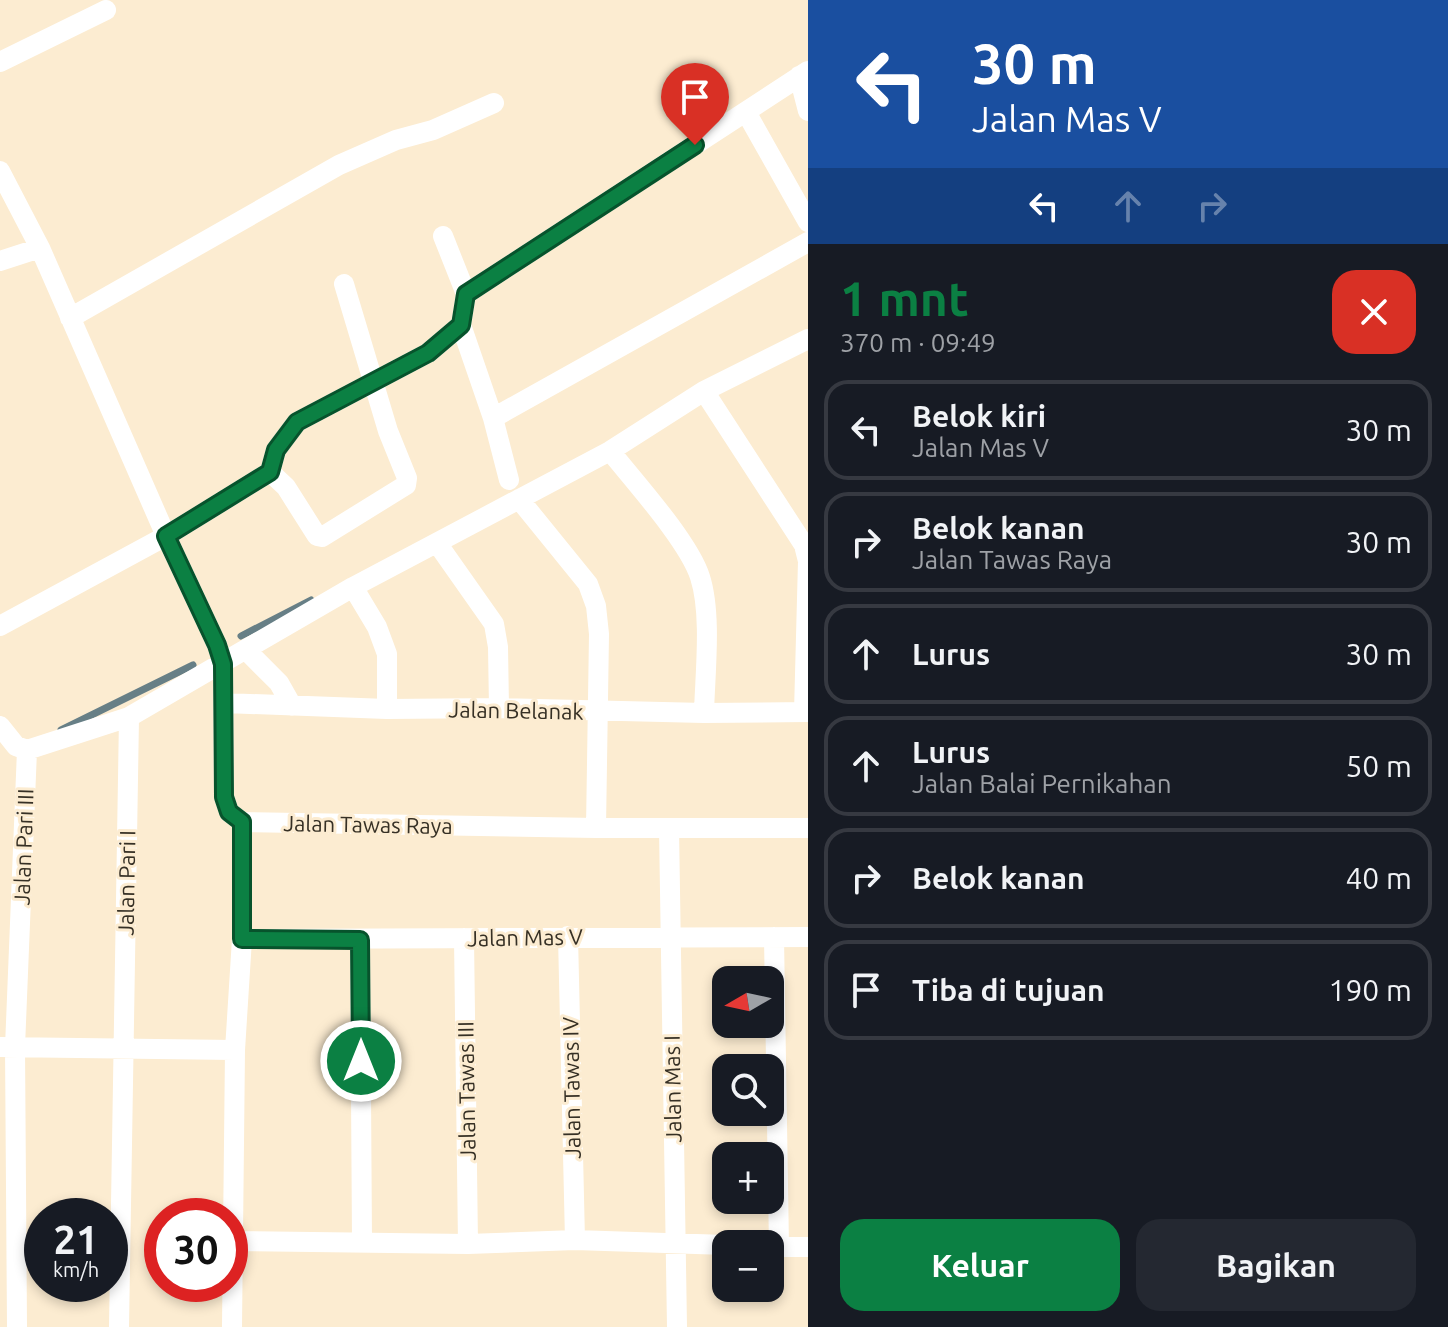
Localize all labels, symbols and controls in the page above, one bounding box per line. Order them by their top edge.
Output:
icon: left [840,32,944,136]
text: 30 m [972,32,1097,95]
pin [661,63,729,145]
icon: arrive [673,75,717,119]
text: Jalan Mas V [972,98,1162,139]
icon: left [1022,184,1066,228]
icon: ahead [1106,184,1150,228]
icon: right [1190,184,1234,228]
button: close [1332,270,1416,354]
text: 1 mnt [840,271,969,325]
text: 370 m · 09:49 [840,328,996,357]
text: Belok kiri [912,399,1046,433]
icon: left [844,408,888,452]
text: 30 m [1345,413,1412,447]
text: Jalan Mas V [912,433,1049,462]
text: Belok kanan [912,511,1085,545]
icon: right [844,520,888,564]
text: 30 m [1345,525,1412,559]
text: Jalan Tawas Raya [912,545,1112,574]
icon: ahead [844,632,888,676]
text: Lurus [912,637,990,671]
text: 30 m [1345,637,1412,671]
street label: Jalan Belanak [448,696,584,724]
text: Lurus [912,735,990,769]
icon: ahead [844,744,888,788]
text: 50 m [1345,749,1412,783]
text: Jalan Balai Pernikahan [912,769,1171,798]
street label: Jalan Pari III [8,788,38,906]
street label: Jalan Tawas Raya [283,810,453,838]
street label: Jalan Pari I [113,830,139,936]
icon: right [844,856,888,900]
text: Belok kanan [912,861,1085,895]
text: 40 m [1345,861,1412,895]
street label: Jalan Mas V [467,923,583,951]
north arrow [712,966,784,1038]
map controls [712,966,784,1302]
icon: arrive [844,968,888,1012]
text: Tiba di tujuan [912,973,1105,1007]
text: 190 m [1328,973,1412,1007]
street label: Jalan Tawas IV [557,1017,585,1159]
position arrow [319,1019,403,1103]
street label: Jalan Tawas III [452,1021,480,1161]
street label: Jalan Mas I [659,1035,685,1143]
button: search [712,1054,784,1126]
button: + [712,1142,784,1214]
speed limit sign: 30 [144,1198,248,1302]
text: 21 [53,1217,99,1262]
button: Keluar [840,1219,1120,1311]
button: Bagikan [1136,1219,1416,1311]
button: − [712,1230,784,1302]
text: km/h [53,1258,99,1281]

